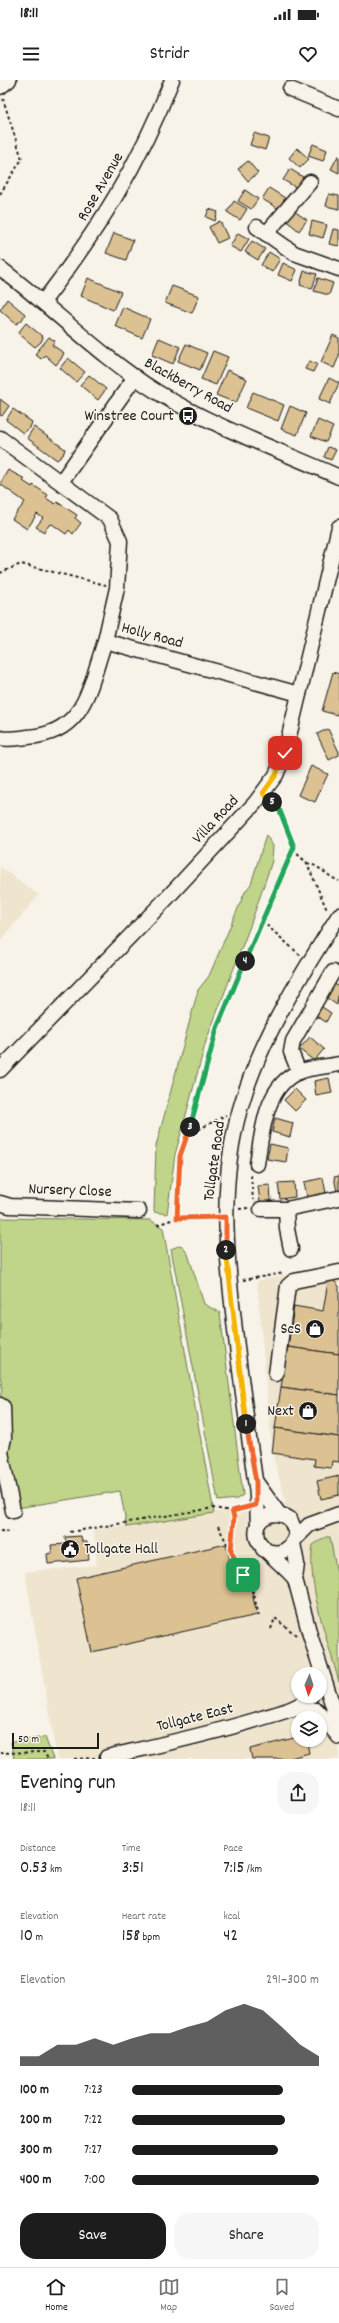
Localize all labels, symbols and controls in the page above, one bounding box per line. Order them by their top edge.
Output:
text: 18:11 [20,3,38,25]
text: Stridr [150,42,189,67]
icon: menu [20,43,42,65]
icon: heart [297,43,319,65]
street label: Rose Avenue [72,148,130,226]
street label: Blackberry Road [140,352,236,420]
place label: Winstree Court [84,405,174,428]
bus stop icon: Winstree Court [177,405,199,427]
street label: Holly Road [119,617,185,655]
pin [268,736,302,770]
icon: check [274,742,296,764]
street label: Villa Road [187,790,245,850]
pin: 5 [262,792,282,812]
text: 5 [269,794,275,810]
pin: 4 [235,951,255,971]
text: 4 [243,953,247,969]
pin: 3 [180,1117,200,1137]
text: 3 [188,1119,192,1135]
street label: Tollgate Road [198,1119,232,1203]
street label: Nursery Close [28,1178,112,1204]
pin: 2 [216,1240,236,1260]
text: 2 [224,1242,228,1258]
place label: ScS [280,1318,301,1341]
shop icon: ScS [304,1318,326,1340]
place label: Next [267,1400,294,1423]
shop icon: Next [297,1400,319,1422]
pin: 1 [236,1414,256,1434]
text: 1 [245,1416,247,1432]
public building icon: Tollgate Hall [59,1538,81,1560]
place label: Tollgate Hall [84,1538,158,1561]
pin [226,1558,260,1592]
icon: arrive [232,1564,254,1586]
north arrow [291,1667,327,1703]
map controls [291,1667,327,1747]
street label: Tollgate East [154,1697,236,1739]
button: layers [291,1711,327,1747]
scale bar [12,1731,99,1750]
text: 50 m [18,1732,39,1748]
text: Evening run [20,1768,116,1799]
button: share [277,1772,319,1814]
text: 18:11 [20,1799,36,1818]
text: Distance [20,1841,56,1857]
text: Time [122,1841,140,1857]
text: Pace [223,1841,243,1857]
text: 0.53 [20,1857,48,1881]
text: 3:51 [122,1857,144,1881]
text: 7:15 [223,1857,244,1881]
text: km [48,1862,62,1878]
text: /km [244,1862,262,1878]
text: Elevation [20,1909,58,1925]
text: Heart rate [122,1909,166,1925]
text: kcal [223,1909,240,1925]
text: 10 [20,1925,33,1949]
text: 158 [122,1925,140,1949]
text: 42 [223,1925,238,1949]
text: m [33,1930,43,1946]
text: bpm [140,1930,160,1946]
text: Elevation [20,1971,65,1990]
text: 291–300 m [266,1971,319,1990]
text: 100 m [20,2081,49,2100]
text: 7:23 [84,2081,103,2100]
text: 200 m [20,2111,52,2130]
text: 7:22 [84,2111,103,2130]
text: 300 m [20,2141,52,2160]
text: 7:27 [84,2141,102,2160]
text: 400 m [20,2171,51,2190]
text: 7:00 [84,2171,105,2190]
button: Save [20,2213,166,2259]
button: Share [174,2213,319,2259]
tab: Home [45,2276,68,2316]
tab: Map [158,2276,180,2316]
tab: Saved [269,2276,294,2316]

